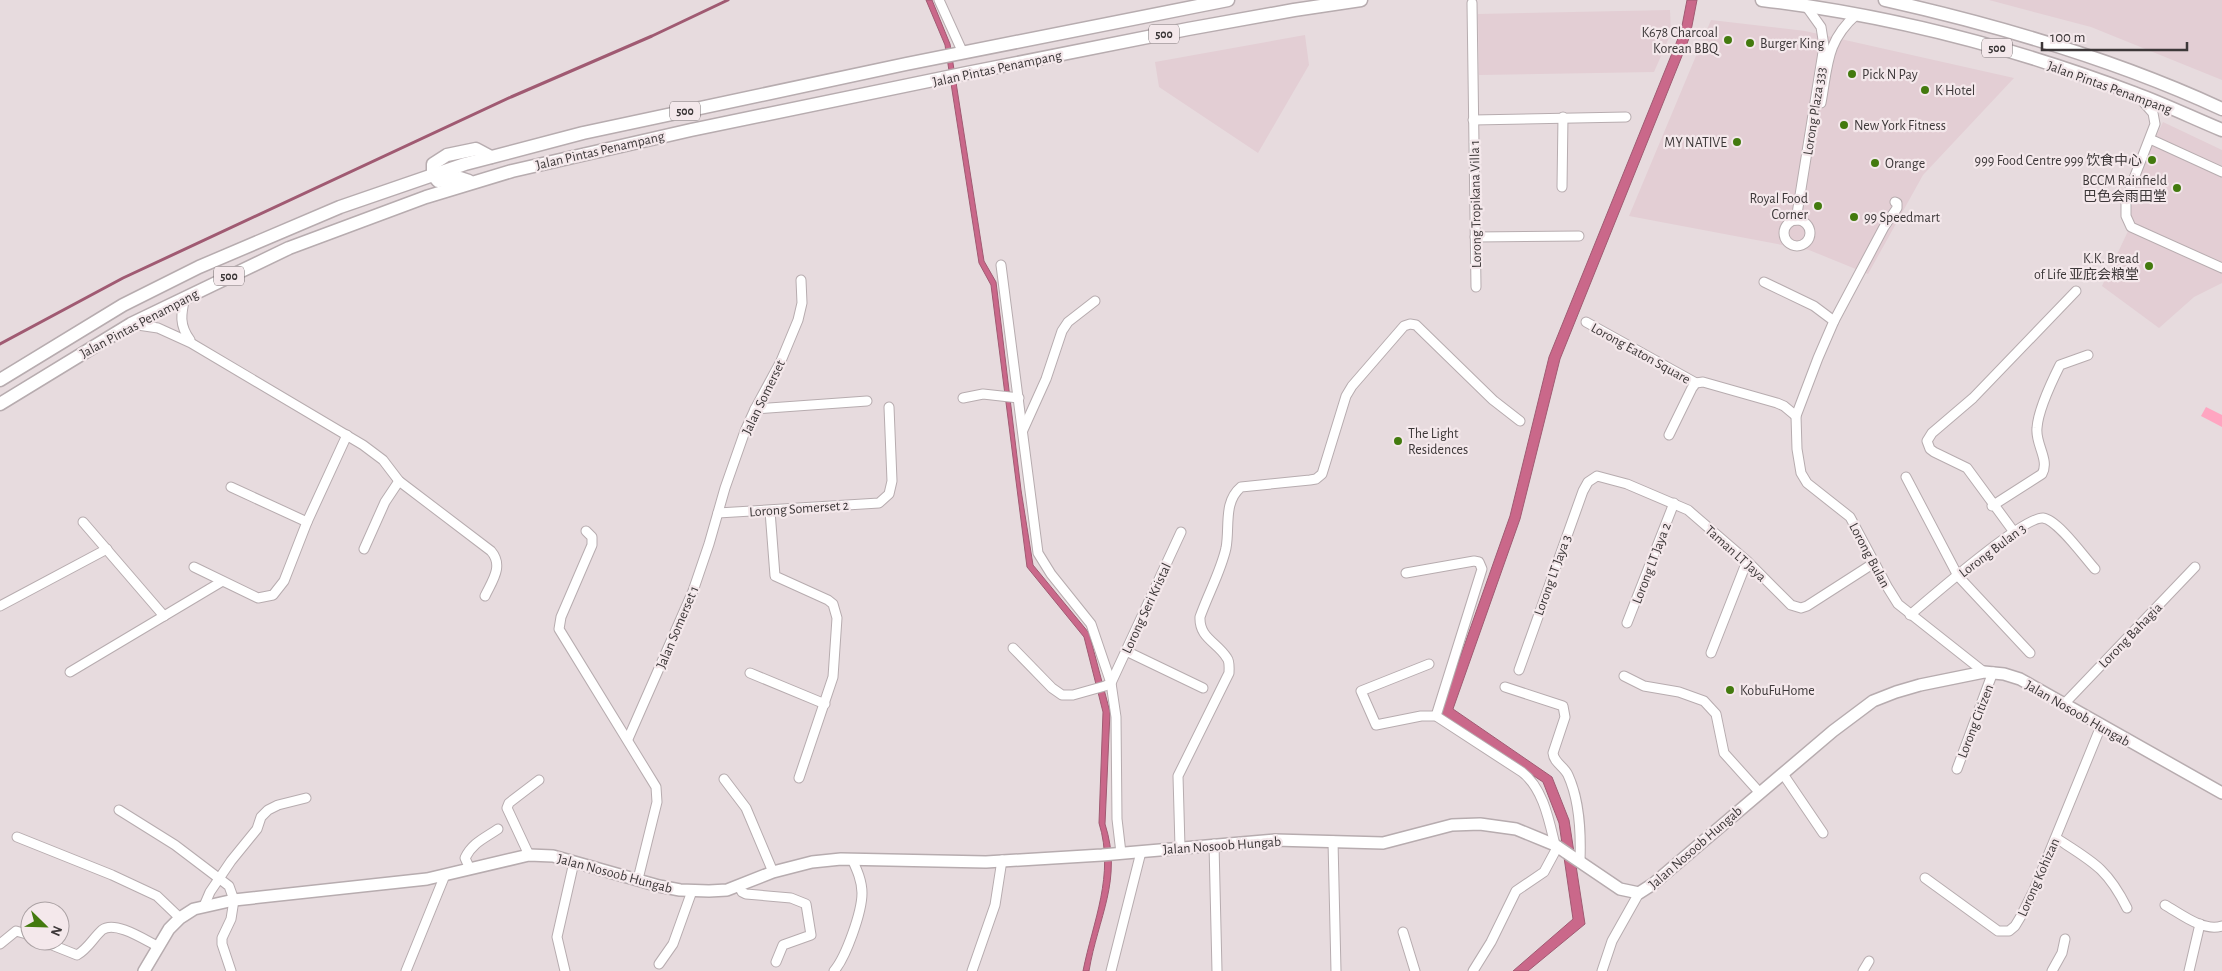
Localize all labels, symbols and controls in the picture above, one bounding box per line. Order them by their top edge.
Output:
scale bar [2042,20,2187,52]
road number: 500 [1149,24,1179,44]
place label: K678 Charcoal Korean BBQ [1641,26,1720,56]
text: 100 m [2050,30,2085,45]
marker: K678 Charcoal Korean BBQ [1722,34,1734,46]
marker: Burger King [1744,37,1756,49]
place label: Burger King [1760,37,1824,51]
road number: 500 [1982,38,2012,58]
street label: Jalan Pintas Penampang [931,48,1063,90]
street label: Jalan Pintas Penampang [2045,59,2174,117]
street label: Lorong Plaza 333 [1801,66,1829,156]
marker: Pick N Pay [1846,68,1858,80]
place label: Pick N Pay [1862,68,1918,82]
marker: K Hotel [1919,84,1931,96]
place label: K Hotel [1935,84,1975,98]
road number: 500 [670,102,700,120]
marker: New York Fitness [1838,119,1850,131]
place label: New York Fitness [1854,119,1946,133]
street label: Jalan Pintas Penampang [535,129,666,173]
place label: MY NATIVE [1664,136,1727,150]
marker: MY NATIVE [1731,136,1743,148]
street label: Lorong Tropikana Villa 1 [1468,140,1484,268]
place label: 999 Food Centre 999 饮食中心 [1975,153,2142,168]
marker: 999 Food Centre 999 饮食中心 [2146,154,2158,166]
marker: Orange [1869,157,1881,169]
place label: Orange [1885,157,1925,171]
place label: BCCM Rainfield 巴色会雨田堂 [2082,174,2167,204]
marker: BCCM Rainfield 巴色会雨田堂 [2171,182,2183,194]
place label: Royal Food Corner [1749,192,1808,222]
marker: Royal Food Corner [1812,200,1824,212]
marker: 99 Speedmart [1848,211,1860,223]
place label: 99 Speedmart [1864,211,1940,225]
place label: K.K. Bread of Life 亚庇会粮堂 [2034,252,2139,282]
marker: K.K. Bread of Life 亚庇会粮堂 [2143,260,2155,272]
road number: 500 [214,266,244,286]
street label: Jalan Pintas Penampang [78,287,201,361]
street label: Lorong Eaton Square [1588,321,1693,387]
street label: Jalan Somerset [740,357,788,437]
place label: The Light Residences [1408,427,1468,457]
marker: The Light Residences [1392,435,1404,447]
street label: Lorong Somerset 2 [749,499,849,519]
street label: Lorong LT Jaya 2 [1630,521,1674,606]
street label: Lorong Bulan [1846,521,1892,590]
street label: Lorong Bulan 3 [1957,521,2029,580]
street label: Taman LT Jaya [1702,523,1769,585]
street label: Lorong LT Jaya 3 [1532,533,1574,618]
street label: Lorong Seri Kristal [1120,561,1174,656]
street label: Jalan Somerset 1 [654,584,702,671]
street label: Lorong Bahagia [2096,600,2165,671]
street label: Jalan Nosoob Hungab [2023,678,2132,750]
street label: Lorong Citizen [1955,683,1996,760]
marker: KobuFuHome [1724,684,1736,696]
place label: KobuFuHome [1740,684,1815,698]
street label: Jalan Nosoob Hungab [1646,804,1745,892]
street label: Jalan Nosoob Hungab [1163,835,1282,857]
street label: Lorong Kohizan [2015,836,2062,919]
street label: Jalan Nosoob Hungab [556,852,674,896]
north arrow [20,901,70,951]
text: N [48,923,64,938]

